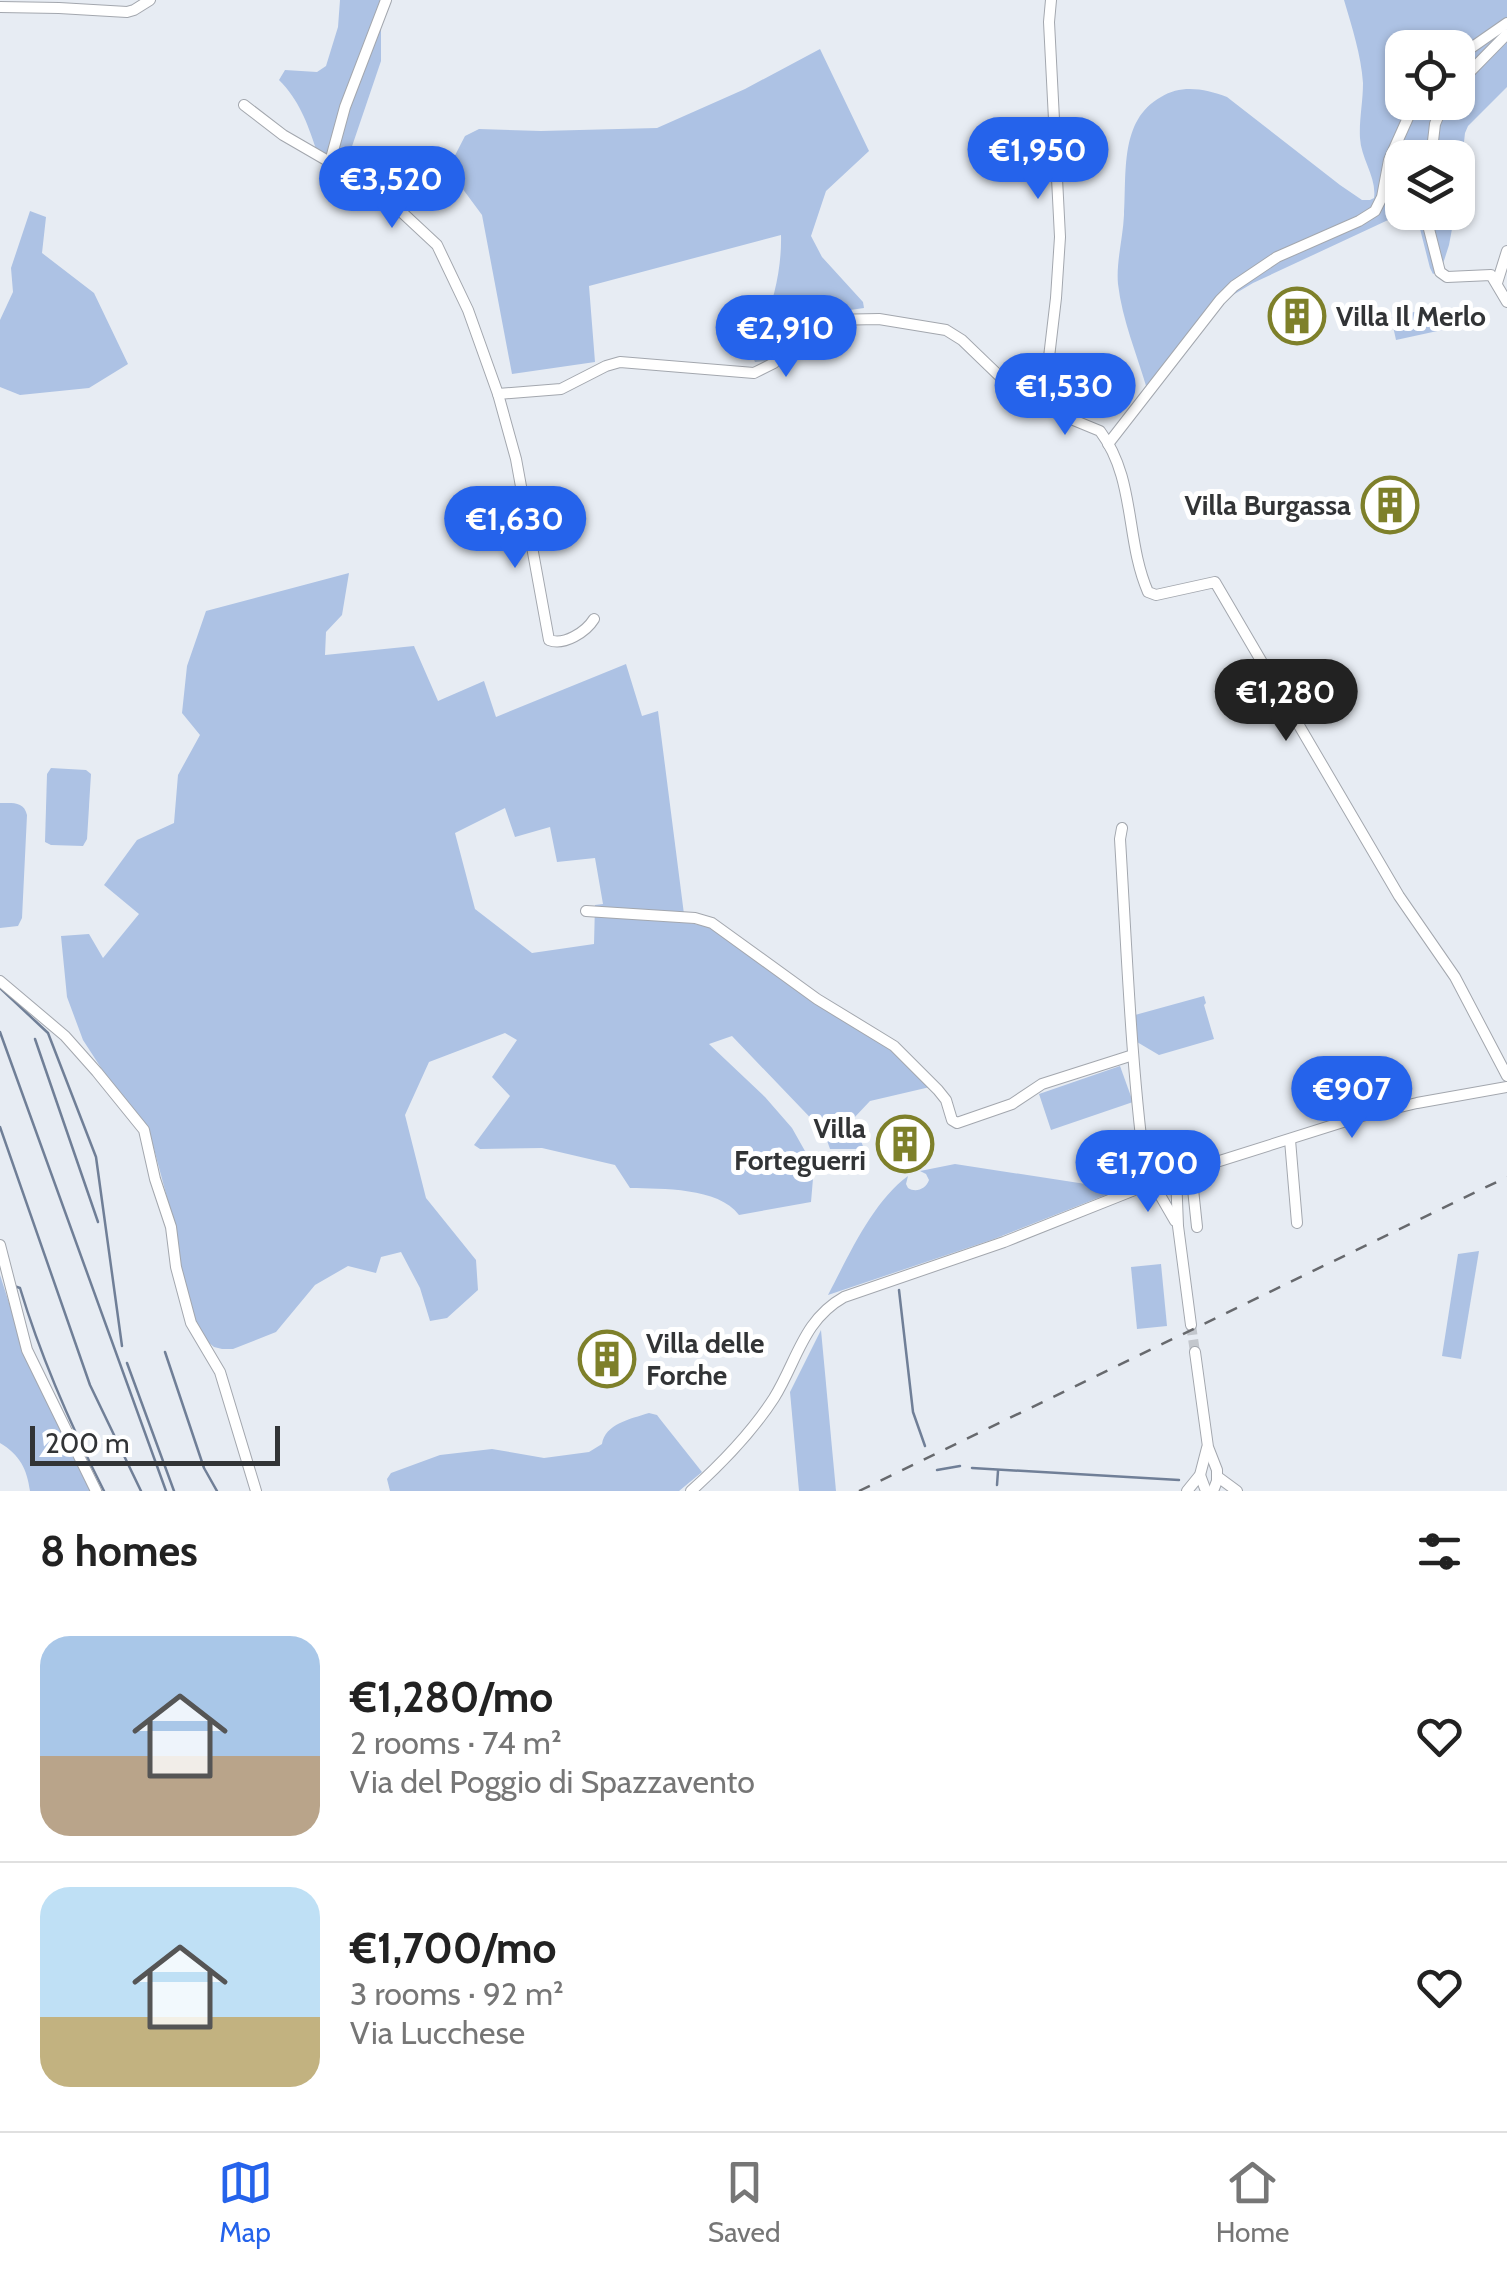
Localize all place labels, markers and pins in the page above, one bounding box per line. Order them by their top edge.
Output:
pin: €1,950 [957,117,1119,202]
pin: €3,520 [311,146,473,231]
building icon: Villa Il Merlo [1267,286,1327,346]
pin: €2,910 [705,295,867,380]
place label: Villa Il Merlo [1336,299,1486,333]
pin: €1,530 [984,353,1146,438]
building icon: Villa Burgassa [1360,475,1420,535]
pin: €1,630 [434,486,596,571]
place label: Villa Burgassa [1185,488,1351,522]
pin: €1,280 [1205,659,1367,744]
pin: €907 [1293,1056,1411,1141]
place label: Villa Forteguerri [734,1111,866,1177]
building icon: Villa Forteguerri [875,1114,935,1174]
pin: €1,700 [1067,1130,1229,1215]
place label: Villa delle Forche [646,1326,764,1392]
building icon: Villa delle Forche [577,1329,637,1389]

